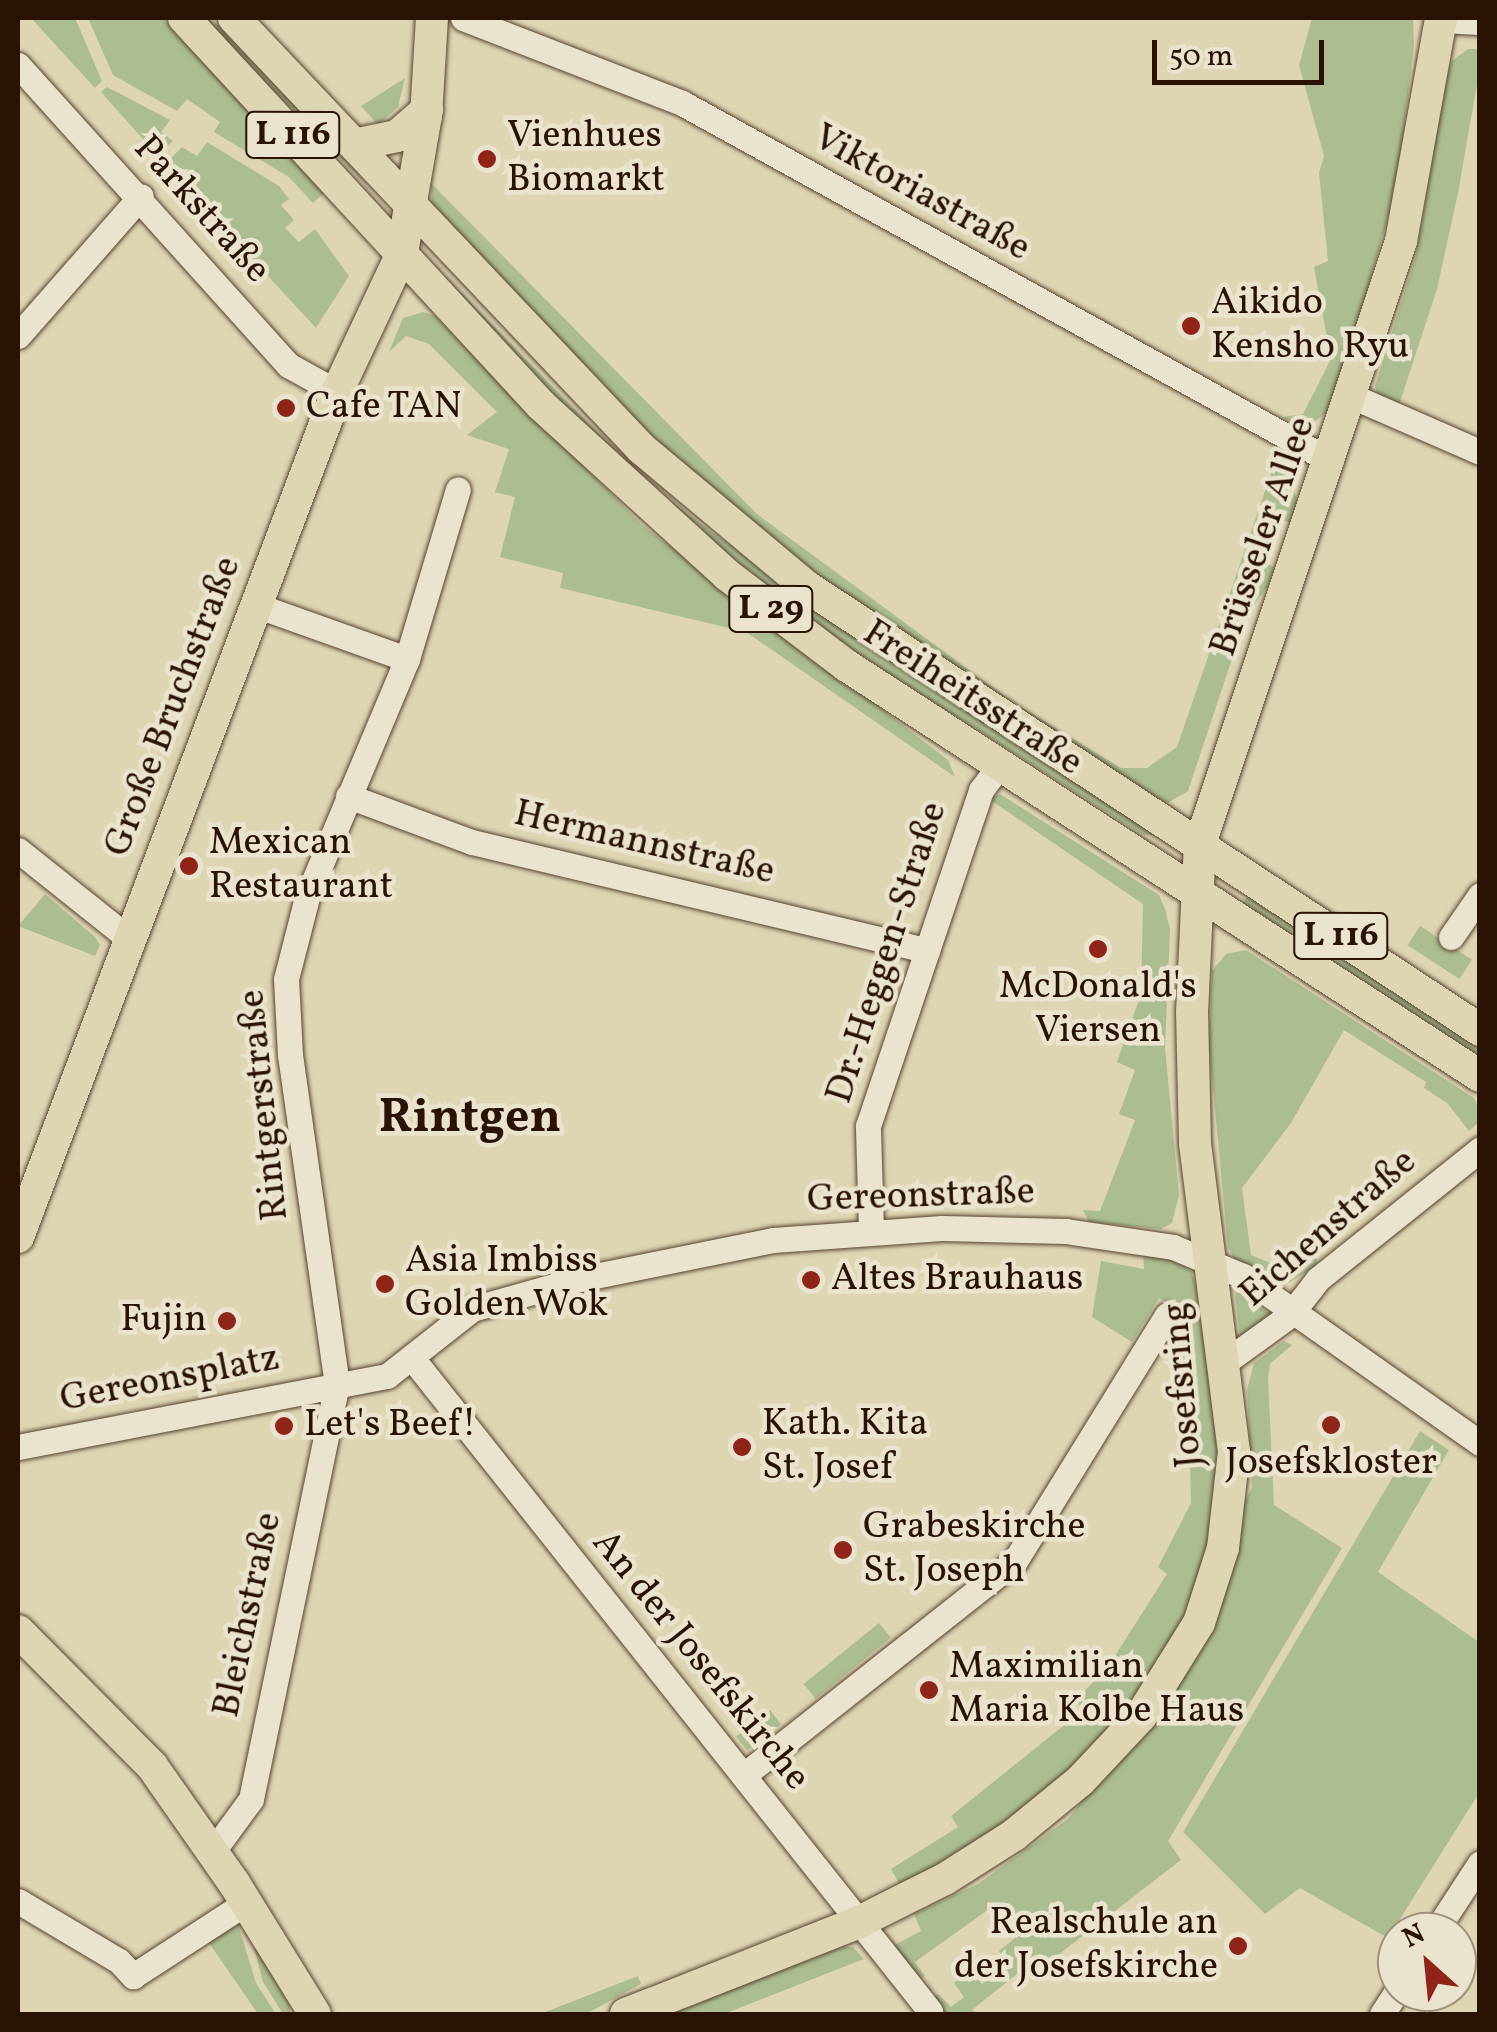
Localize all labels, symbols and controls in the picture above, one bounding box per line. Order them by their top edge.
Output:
scale bar [1157,20,1330,82]
text: 50 m [1169,36,1233,78]
road number: L 116 [243,105,343,165]
place label: Vienhues Biomarkt [507,114,665,203]
street label: Viktoriastraße [805,116,1037,272]
street label: Parkstraße [123,127,279,293]
marker: Vienhues Biomarkt [476,148,498,170]
place label: Aikido Kensho Ryu [1211,281,1409,370]
marker: Aikido Kensho Ryu [1180,315,1202,337]
place label: Cafe TAN [306,385,463,431]
marker: Cafe TAN [275,397,297,419]
street label: Brüsseler Allee [1202,411,1326,663]
street label: Große Bruchstraße [96,551,252,863]
road number: L 29 [726,579,816,639]
street label: Freiheitsstraße [854,611,1090,787]
street label: Hermannstraße [509,792,779,896]
street label: Dr.-Heggen-Straße [818,797,958,1109]
place label: Mexican Restaurant [209,821,393,911]
marker: Mexican Restaurant [178,855,200,877]
road number: L 116 [1291,906,1391,966]
marker: McDonald's Viersen [1087,938,1109,960]
place label: McDonald's Viersen [999,965,1197,1054]
street label: Rintgerstraße [230,987,300,1223]
district label: Rintgen [379,1090,561,1148]
street label: Eichenstraße [1231,1140,1427,1318]
street label: Gereonstraße [806,1170,1036,1224]
place label: Asia Imbiss Golden Wok [405,1239,609,1328]
place label: Altes Brauhaus [831,1257,1083,1303]
marker: Altes Brauhaus [800,1269,822,1291]
marker: Asia Imbiss Golden Wok [374,1273,396,1295]
place label: Fujin [121,1298,207,1344]
street label: Josefsring [1154,1300,1214,1470]
marker: Fujin [216,1310,238,1332]
street label: Gereonsplatz [57,1336,283,1424]
place label: Kath. Kita St. Josef [762,1402,928,1492]
place label: Let's Beef! [304,1403,477,1449]
marker: Josefskloster [1320,1414,1342,1436]
marker: Let's Beef! [273,1415,295,1437]
marker: Kath. Kita St. Josef [731,1436,753,1458]
place label: Josefskloster [1225,1441,1437,1487]
place label: Grabeskirche St. Joseph [863,1505,1085,1595]
street label: Bleichstraße [205,1508,293,1722]
street label: An der Josefskirche [581,1522,819,1800]
marker: Grabeskirche St. Joseph [832,1539,854,1561]
place label: Maximilian Maria Kolbe Haus [949,1645,1244,1735]
marker: Maximilian Maria Kolbe Haus [918,1679,940,1701]
place label: Realschule an der Josefskirche [954,1901,1218,1990]
north arrow [1377,1912,1477,2012]
text: N [1396,1915,1432,1959]
marker: Realschule an der Josefskirche [1227,1935,1249,1957]

